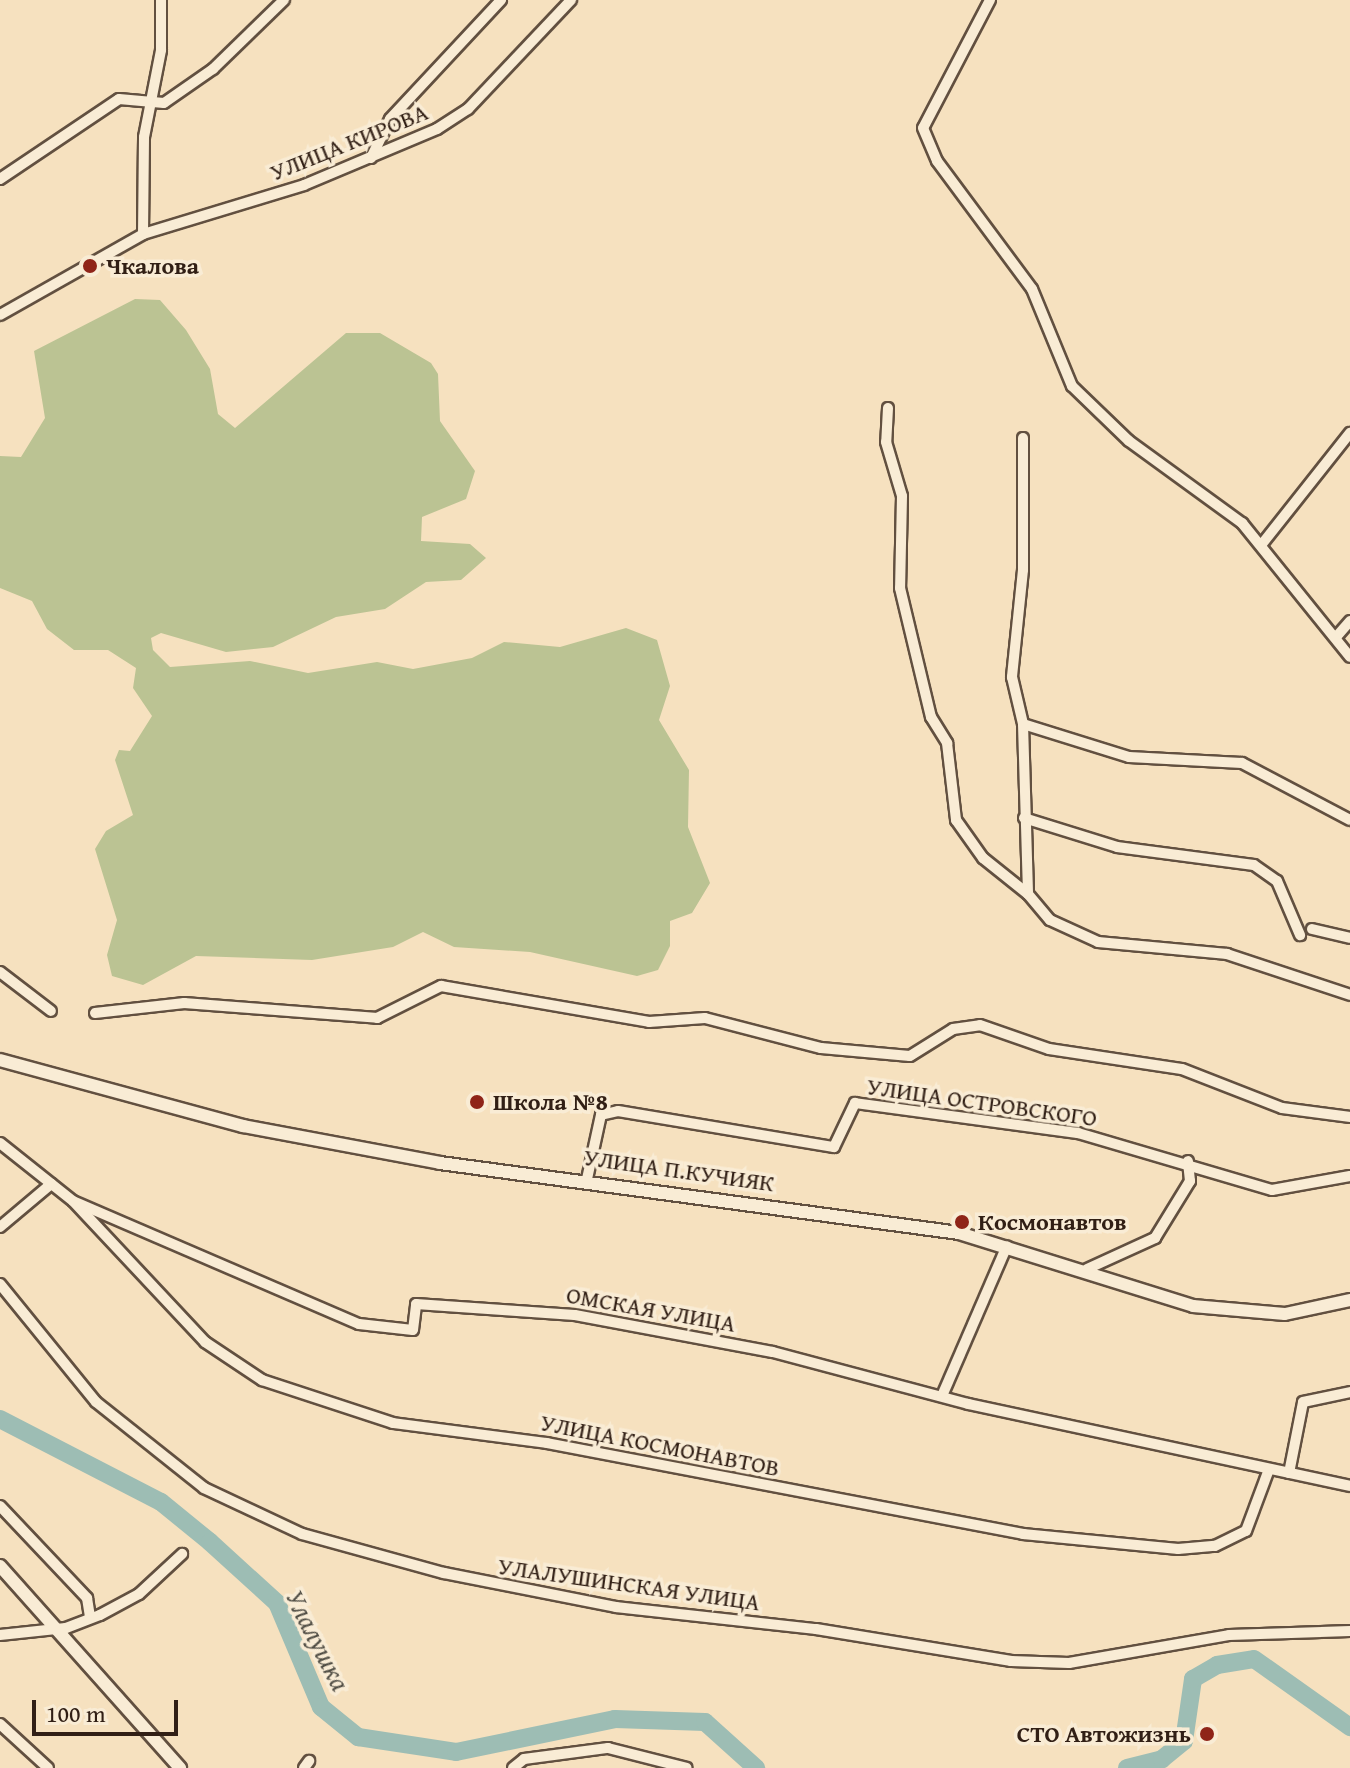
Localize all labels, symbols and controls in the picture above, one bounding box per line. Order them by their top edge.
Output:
street label: УЛИЦА КИРОВА [266,97,432,187]
place label: Чкалова [106,252,199,280]
marker: Чкалова [81,257,99,275]
street label: УЛИЦА ОСТРОВСКОГО [865,1072,1099,1132]
place label: Школа №8 [493,1088,608,1116]
marker: Школа №8 [468,1093,486,1111]
street label: УЛИЦА П.КУЧИЯК [582,1142,776,1198]
place label: Космонавтов [978,1208,1127,1236]
marker: Космонавтов [953,1213,971,1231]
street label: ОМСКАЯ УЛИЦА [564,1280,738,1338]
street label: УЛИЦА КОСМОНАВТОВ [538,1408,782,1482]
street label: УЛАЛУШИНСКАЯ УЛИЦА [496,1551,762,1617]
water label: Улалушка [279,1585,357,1695]
scale bar [36,1684,182,1734]
text: 100 m [46,1696,106,1731]
place label: СТО Автожизнь [1017,1720,1191,1748]
marker: СТО Автожизнь [1198,1725,1216,1743]

